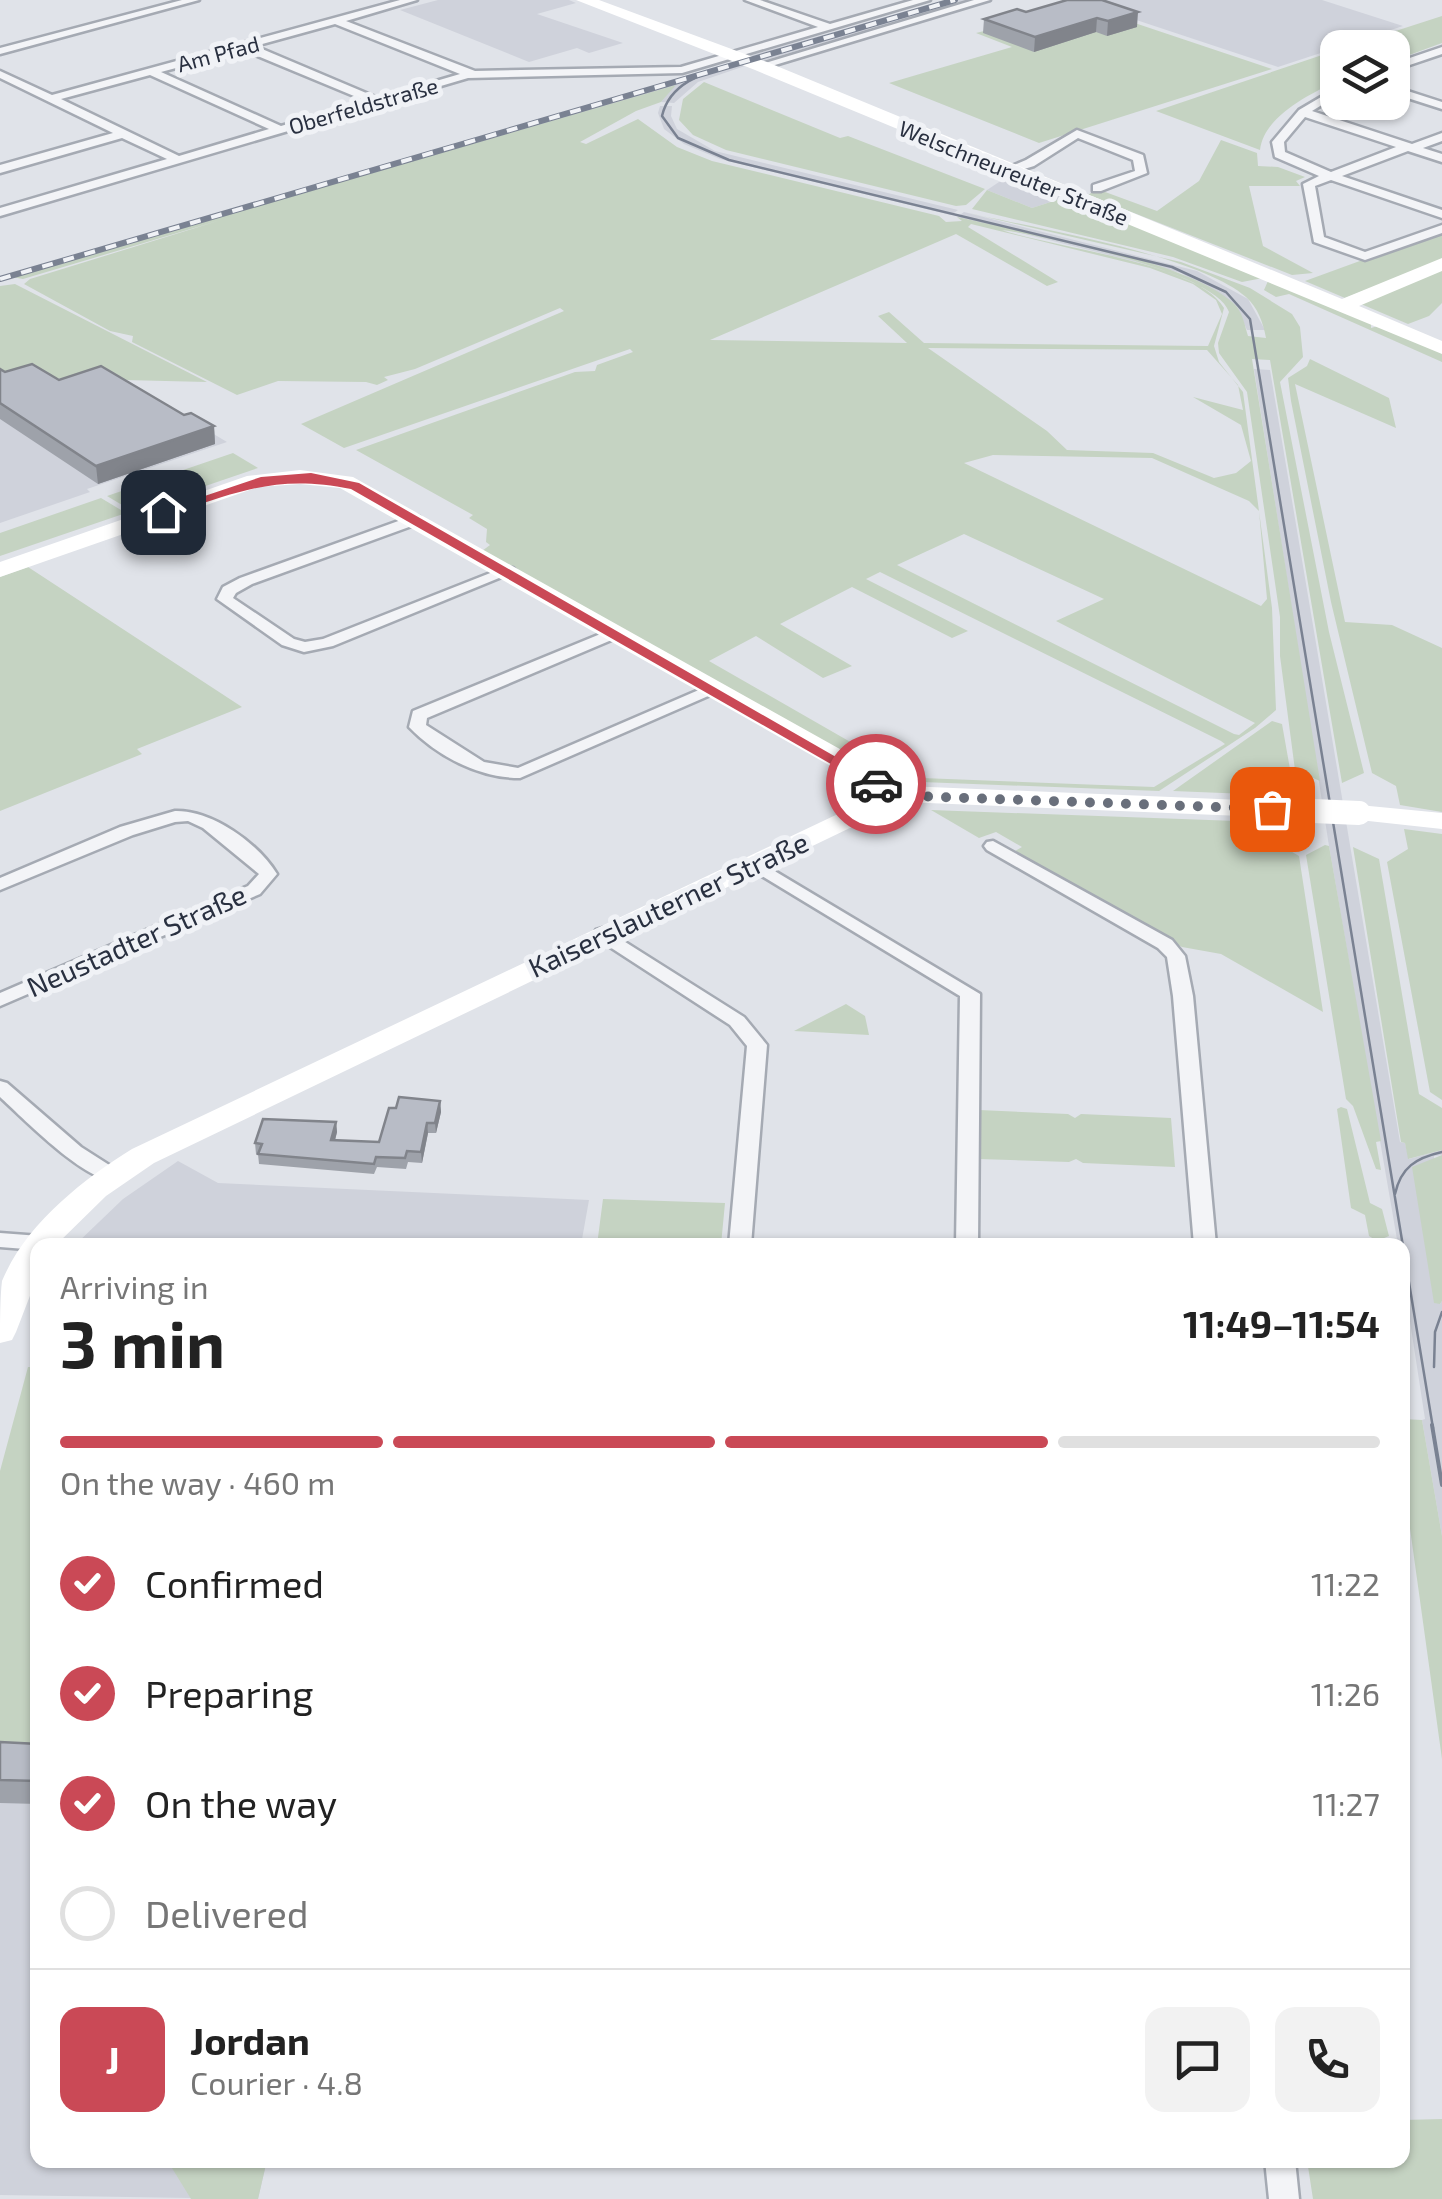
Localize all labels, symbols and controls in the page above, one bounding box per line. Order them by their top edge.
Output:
street label: Am Pfad [174,30,262,76]
map controls [1320,30,1410,120]
button: layers [1320,30,1410,120]
street label: Oberfeldstraße [285,71,441,139]
street label: Welschneureuter Straße [895,114,1133,230]
pin [121,470,206,555]
icon: home [136,485,191,540]
courier [826,734,926,834]
icon: car [849,757,904,812]
pin [1230,767,1315,852]
icon: bag [1245,782,1300,837]
street label: Kaiserslauterner Straße [523,824,813,984]
street label: Neustadter Straße [21,876,251,1004]
text: Arriving in [60,1267,209,1305]
text: 11:49–11:54 [1183,1300,1380,1346]
text: 3 min [60,1303,225,1381]
text: On the way · 460 m [60,1463,335,1501]
icon: check [60,1556,115,1611]
text: Confirmed [145,1560,324,1606]
text: 11:22 [1311,1564,1380,1602]
icon: check [60,1666,115,1721]
text: Preparing [145,1670,313,1716]
text: 11:26 [1311,1674,1380,1712]
icon: check [60,1776,115,1831]
text: On the way [145,1780,337,1826]
text: 11:27 [1313,1784,1380,1822]
text: Delivered [145,1890,309,1936]
button: chat [1145,2007,1250,2112]
button: phone [1275,2007,1380,2112]
text: Jordan [190,2017,310,2063]
text: J [105,2036,120,2082]
text: Courier · 4.8 [190,2063,363,2101]

